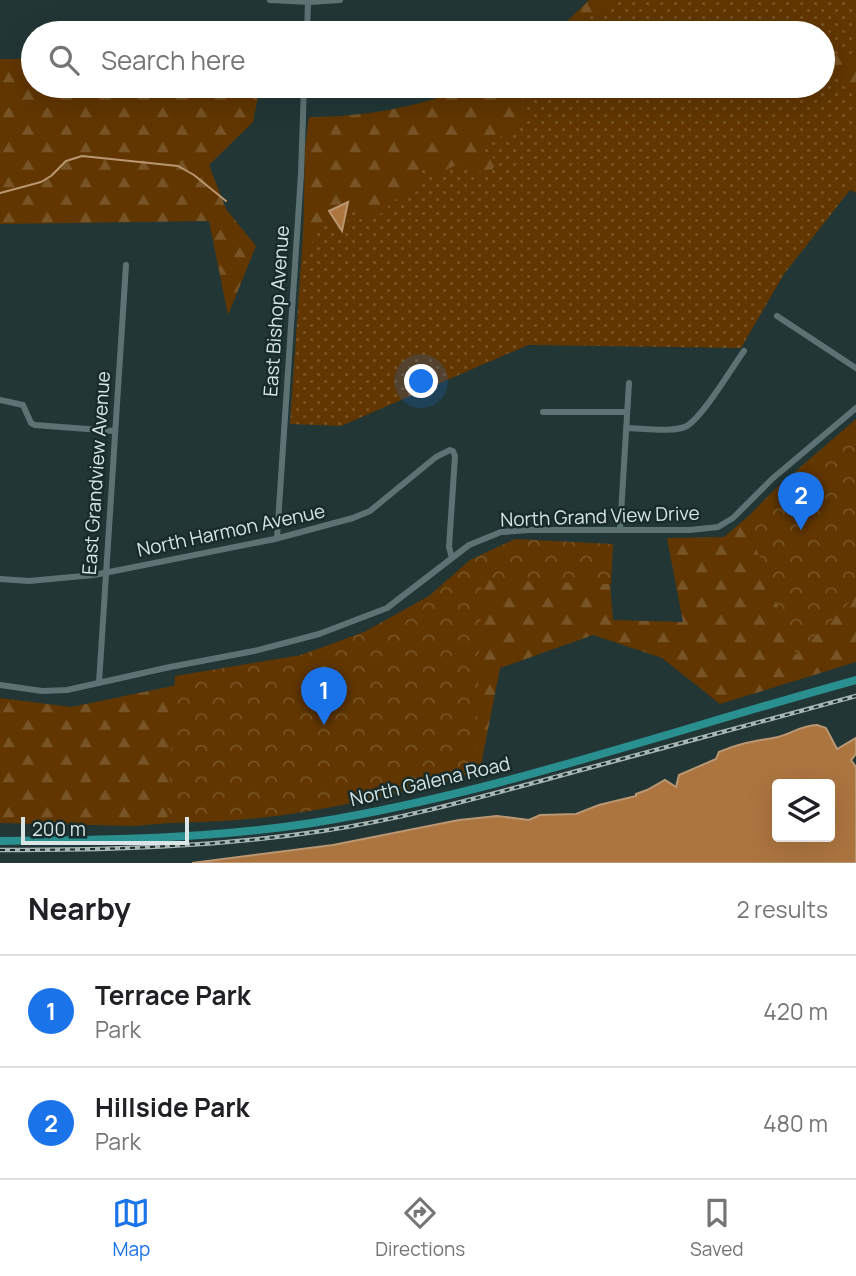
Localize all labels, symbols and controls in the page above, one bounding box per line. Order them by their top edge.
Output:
search box [21,21,835,98]
icon: search [45,41,83,79]
text: Search here [101,42,246,78]
street label: East Bishop Avenue [257,225,295,397]
your location [404,364,438,398]
street label: East Grandview Avenue [76,370,116,576]
pin: 2 [778,472,824,530]
street label: North Harmon Avenue [135,497,327,563]
street label: North Grand View Drive [500,500,700,532]
pin: 1 [301,667,347,725]
street label: North Galena Road [347,750,513,812]
map controls [772,779,835,842]
button: layers [772,779,835,842]
scale bar [21,814,189,846]
text: 200 m [32,816,86,842]
text: Nearby [28,888,131,929]
text: 2 results [736,893,828,925]
text: Terrace Park [95,977,251,1013]
text: 1 [46,995,56,1027]
text: 420 m [763,995,828,1027]
text: Park [95,1013,141,1045]
text: Hillside Park [95,1089,250,1125]
text: 2 [44,1107,58,1139]
text: 480 m [763,1107,828,1139]
text: Park [95,1125,141,1157]
tab: Map [112,1194,150,1262]
tab: Directions [375,1194,465,1262]
tab: Saved [690,1194,744,1262]

